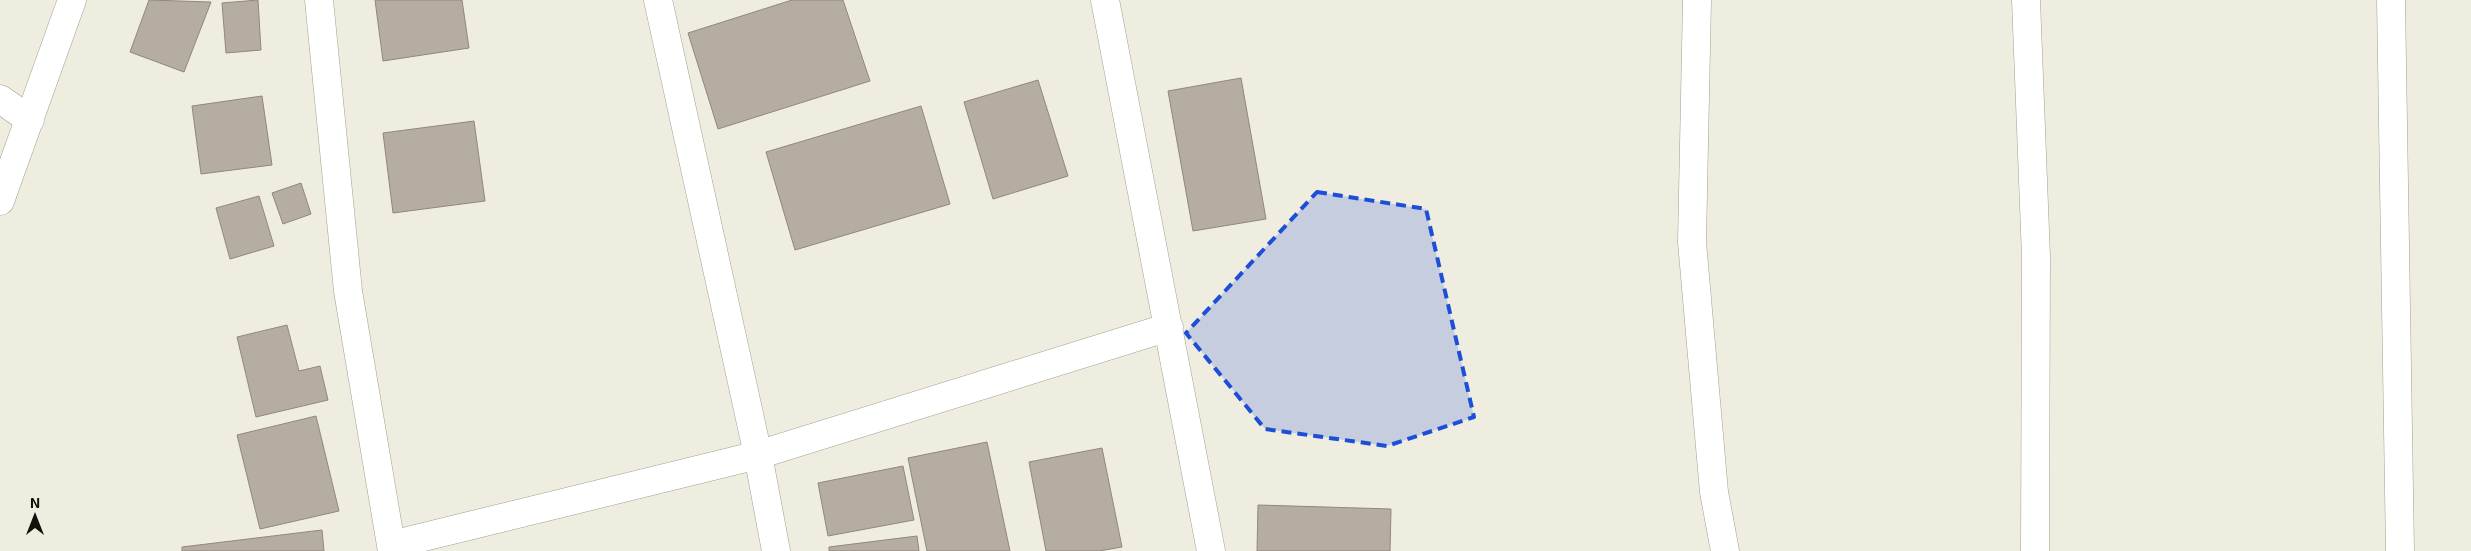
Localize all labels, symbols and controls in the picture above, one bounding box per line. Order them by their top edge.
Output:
north arrow [10,491,60,541]
text: N [30,494,40,511]

